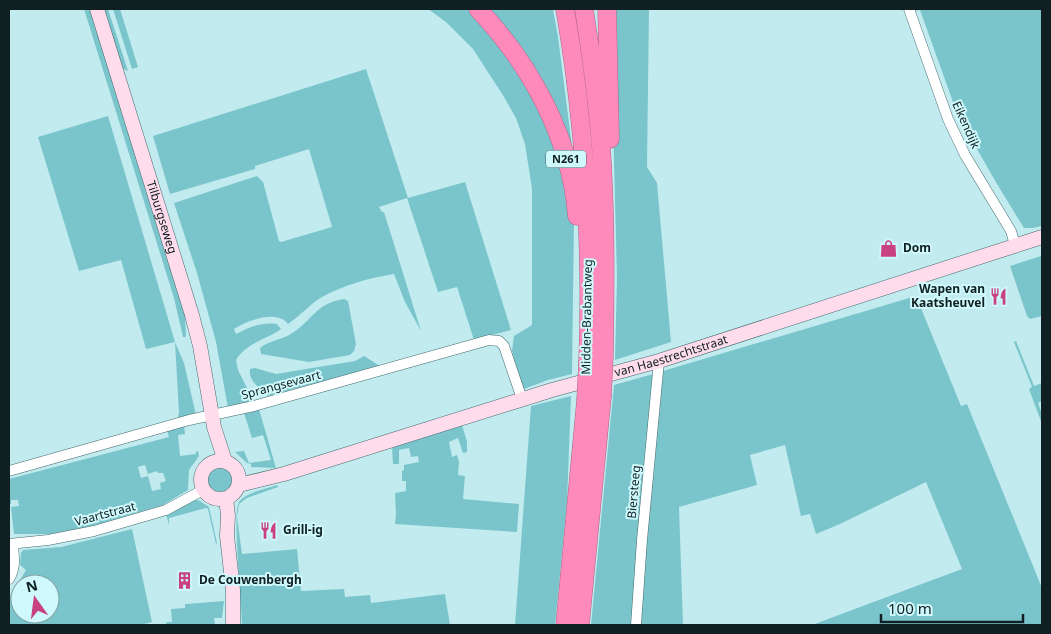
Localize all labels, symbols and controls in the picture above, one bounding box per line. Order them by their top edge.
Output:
street label: Eikendijk [948,98,985,152]
road number: N261 [546,150,586,168]
street label: Tilburgseweg [143,178,181,256]
shop icon: Dom [879,238,899,258]
place label: Dom [903,239,931,256]
street label: Midden-Brabantweg [577,259,596,375]
place label: Wapen van Kaatsheuvel [911,280,985,311]
restaurant icon: Wapen van Kaatsheuvel [989,286,1009,306]
street label: van Haestrechtstraat [612,330,730,381]
street label: Sprangsevaart [239,366,323,403]
street label: Biersteeg [623,465,644,519]
street label: Vaartstraat [73,497,138,530]
restaurant icon: Grill-ig [259,520,279,540]
place label: Grill-ig [283,521,323,538]
building icon: De Couwenbergh [175,570,195,590]
place label: De Couwenbergh [199,571,302,588]
north arrow [10,574,60,624]
text: N [24,575,40,596]
scale bar [881,592,1024,624]
text: 100 m [888,598,932,618]

